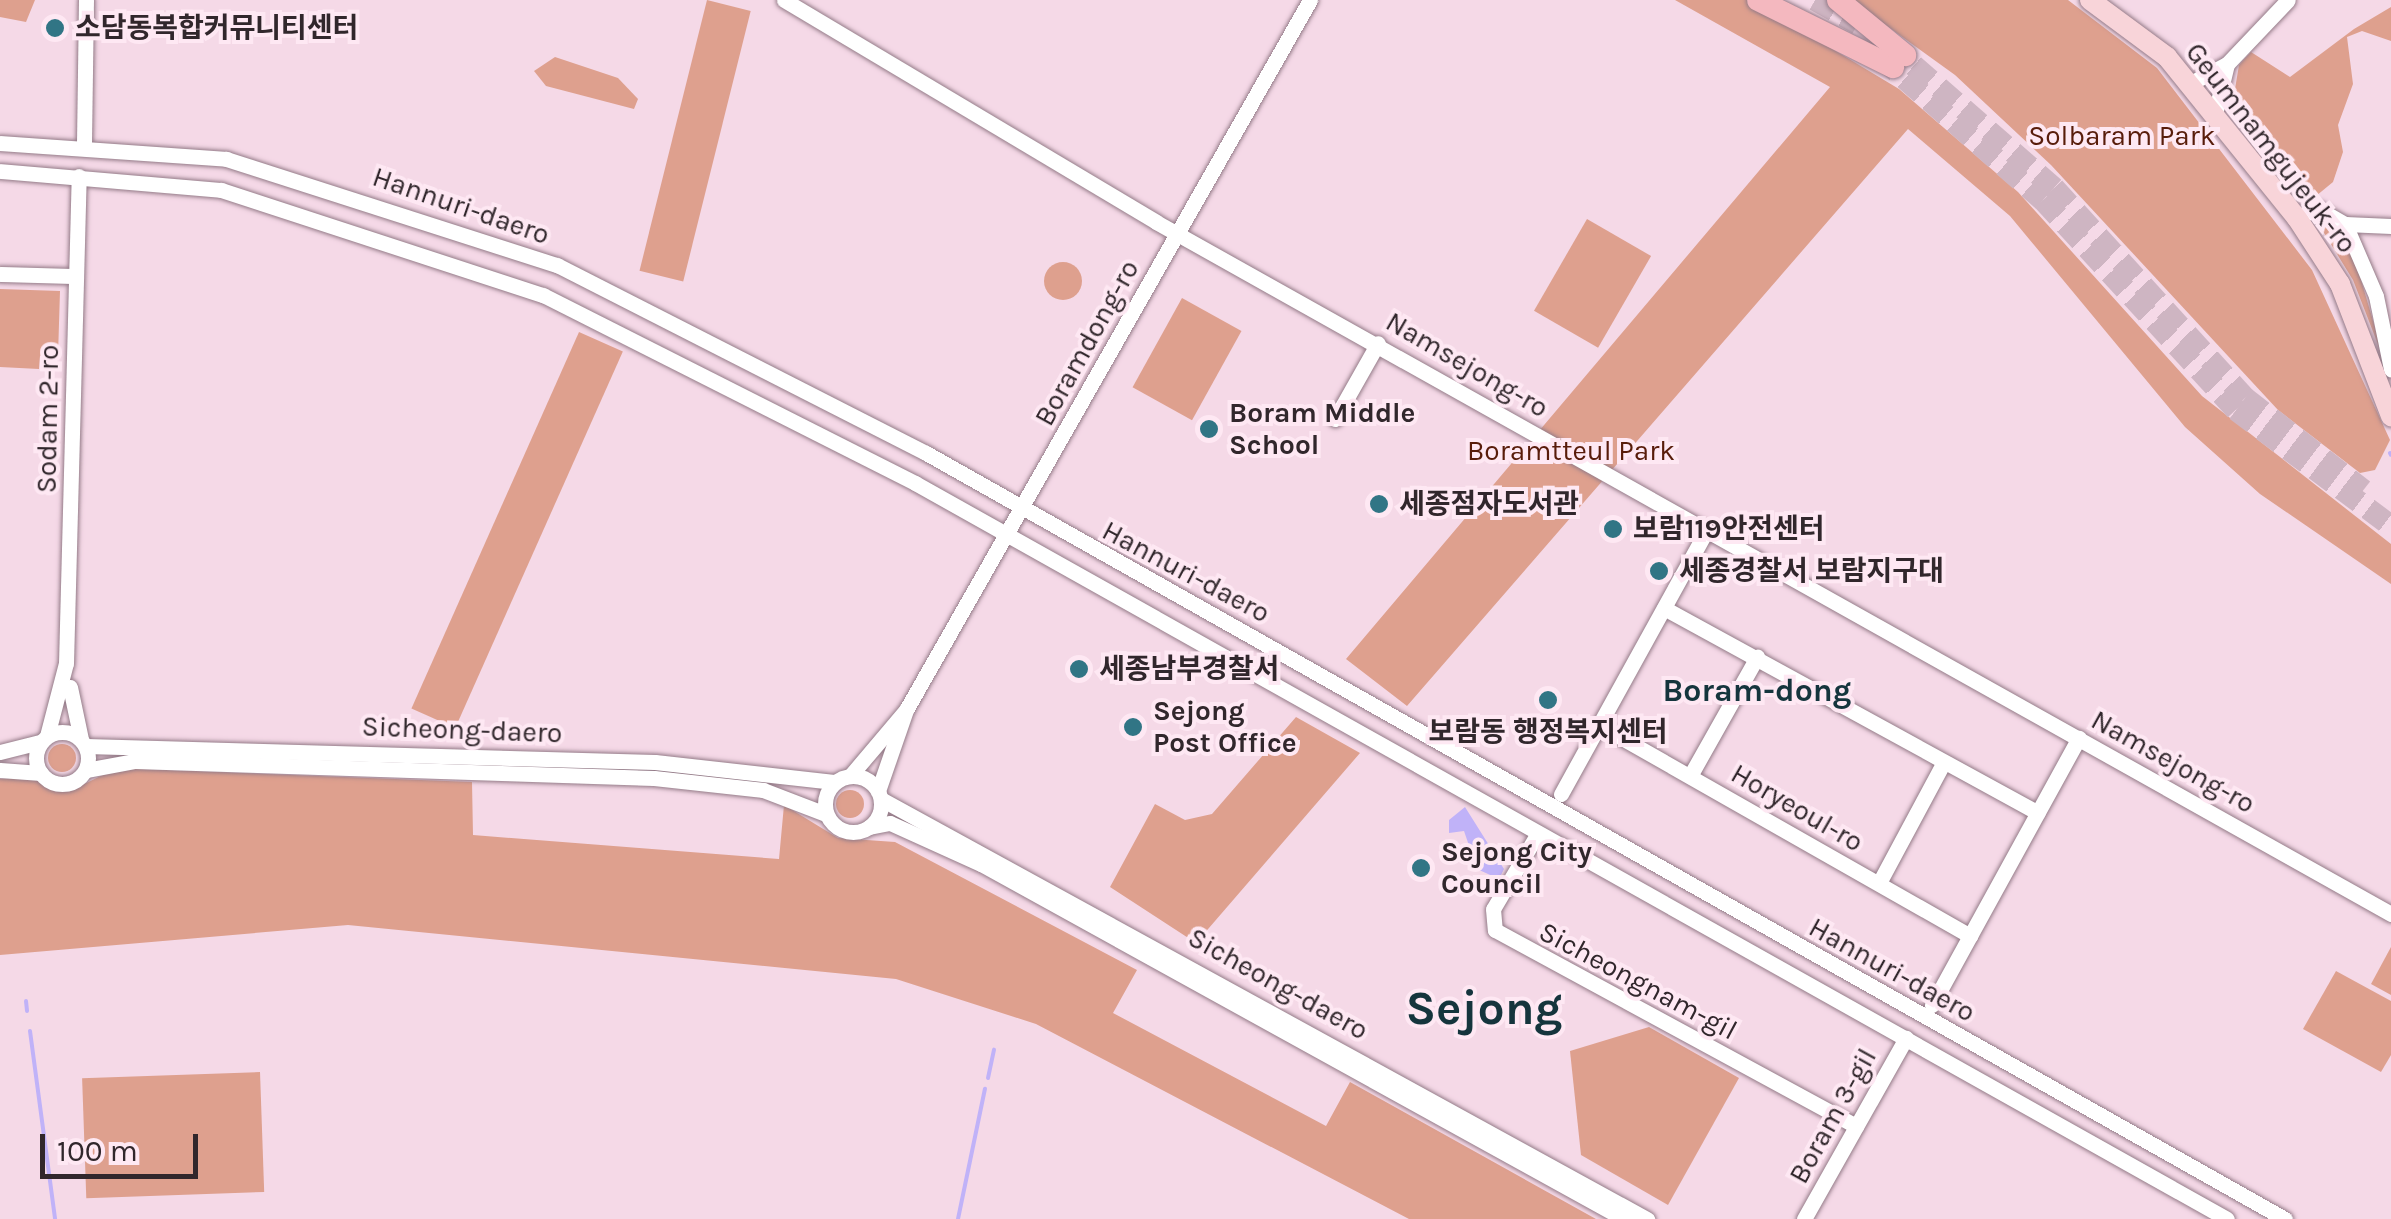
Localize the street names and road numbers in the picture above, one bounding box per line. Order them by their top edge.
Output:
street label: Geumnamgujeuk-ro [2178,36,2364,260]
street label: Hannuri-daero [368,160,554,252]
street label: Boramdong-ro [1028,254,1146,432]
street label: Namsejong-ro [1380,305,1554,425]
street label: Sodam 2-ro [30,344,66,494]
street label: Hannuri-daero [1096,514,1276,630]
street label: Namsejong-ro [2085,703,2261,821]
street label: Sicheong-daero [361,710,563,750]
street label: Horyeoul-ro [1725,757,1869,859]
street label: Hannuri-daero [1803,910,1981,1030]
street label: Sicheongnam-gil [1533,915,1743,1047]
street label: Sicheong-daero [1182,921,1374,1047]
street label: Boram 3-gil [1782,1043,1884,1189]

